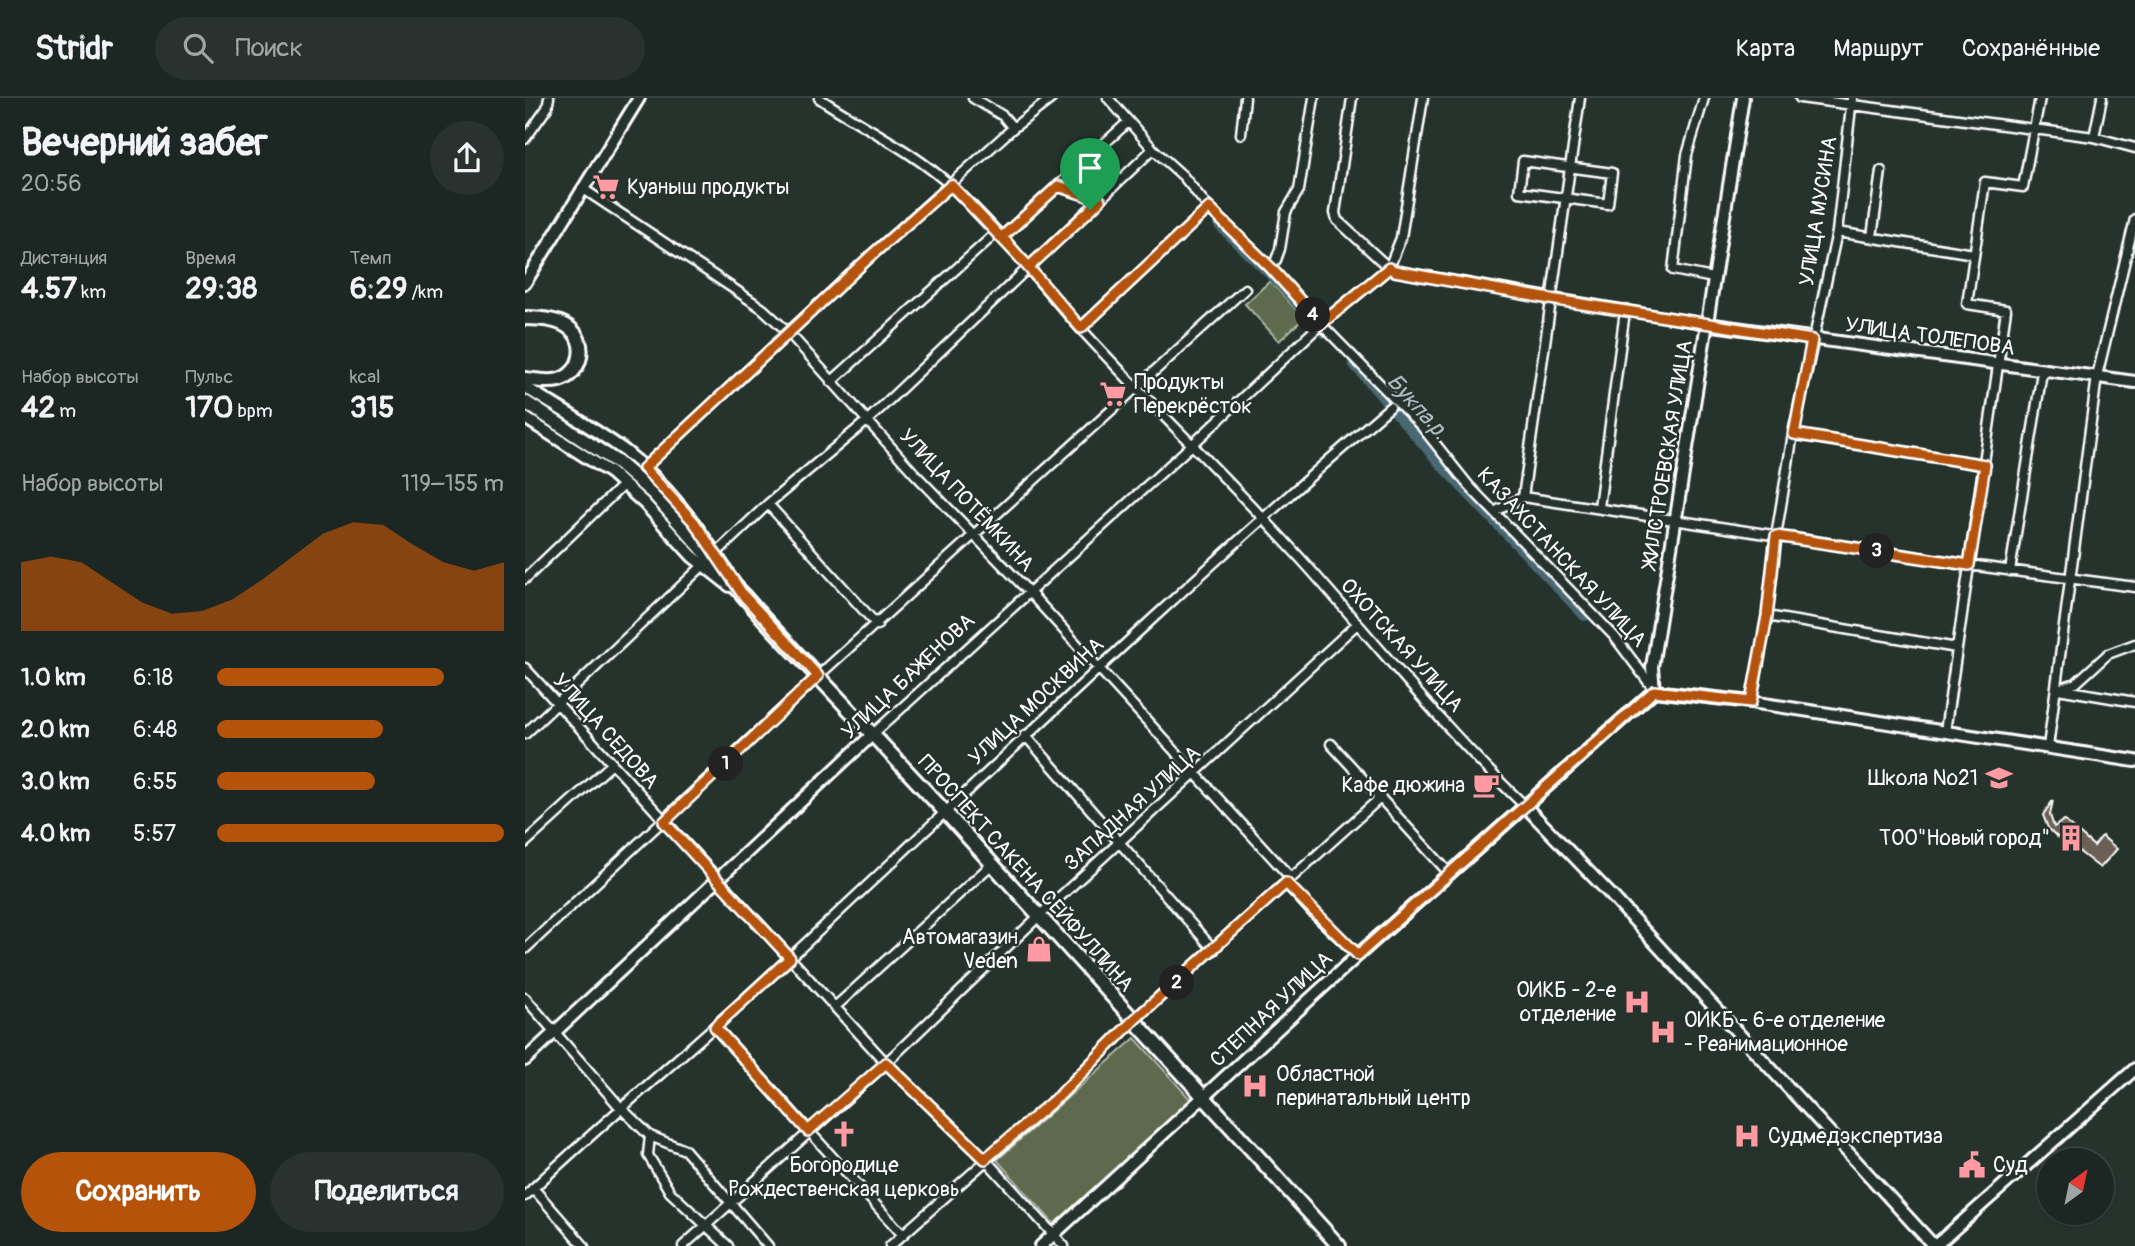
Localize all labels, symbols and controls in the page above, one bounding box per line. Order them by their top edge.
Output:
search box [155,17,645,80]
text: Stridr [35,28,113,69]
icon: search [179,29,217,67]
text: Поиск [235,32,303,64]
text: Карта [1736,34,1795,63]
text: Маршрут [1833,34,1924,63]
text: Сохранённые [1962,34,2100,63]
text: Вечерний забег [21,119,268,167]
button: share [430,121,504,195]
street label: УЛИЦА МУСИНА [1793,134,1844,288]
pin [1060,138,1120,210]
icon: arrive [1071,149,1109,187]
text: 20:56 [21,169,82,198]
supermarket icon: Куаныш продукты [591,172,621,202]
place label: Куаныш продукты [627,174,790,201]
text: Дистанция [21,246,107,270]
text: Время [185,246,236,270]
text: Темп [350,246,392,270]
text: 4.57 [21,270,77,307]
text: 29:38 [185,270,257,307]
text: 6:29 [350,270,407,307]
text: km [77,280,106,304]
text: /km [407,280,443,304]
pin: 4 [1295,298,1331,332]
text: 4 [1307,302,1318,326]
street label: УЛИЦА ТОЛЕПОВА [1843,311,2016,362]
street label: ЖИЛСТРОЕВСКАЯ УЛИЦА [1636,338,1699,573]
text: Набор высоты [21,365,139,389]
text: Пульс [185,365,233,389]
text: kcal [350,365,381,389]
water label: Букпа р. [1380,367,1455,445]
place label: Продукты Перекрёсток [1134,369,1252,420]
supermarket icon: Продукты Перекрёсток [1098,379,1128,409]
text: 42 [21,389,55,426]
text: 170 [185,389,233,426]
text: 315 [350,389,394,426]
text: m [55,399,76,423]
text: bpm [233,399,273,423]
street label: УЛИЦА ПОТЁМКИНА [893,423,1040,578]
street label: КАЗАХСТАНСКАЯ УЛИЦА [1471,462,1652,653]
text: Набор высоты [21,469,163,498]
text: 119–155 m [401,469,504,498]
pin: 3 [1859,533,1895,568]
text: 3 [1871,538,1882,562]
street label: ОХОТСКАЯ УЛИЦА [1334,573,1469,718]
street label: УЛИЦА БАЖЕНОВА [836,608,981,745]
street label: УЛИЦА МОСКВИНА [963,632,1110,771]
text: 1.0 km [21,663,86,692]
text: 6:18 [133,663,173,692]
street label: УЛИЦА СЕДОВА [547,668,665,795]
text: 2.0 km [21,715,90,744]
text: 6:48 [133,715,177,744]
street label: ЗАПАДНАЯ УЛИЦА [1058,740,1206,877]
pin: 1 [709,746,743,782]
street label: ПРОСПЕКТ САКЕНА СЕЙФУЛЛИНА [912,749,1139,998]
text: 1 [722,751,729,775]
school or university icon: Школа №21 [1984,763,2014,793]
place label: Школа №21 [1868,765,1978,792]
text: 3.0 km [21,767,90,796]
text: 6:55 [133,767,177,796]
cafe icon: Кафе дюжина [1471,770,1501,800]
place label: Кафе дюжина [1341,772,1465,799]
text: 4.0 km [21,819,90,848]
text: 5:57 [133,819,176,848]
building icon: ТОО"Новый город" [2056,823,2086,853]
place label: ТОО"Новый город" [1879,825,2050,852]
place label: Автомагазин Veden [902,924,1018,975]
shop icon: Автомагазин Veden [1024,934,1054,964]
street label: СТЕПНАЯ УЛИЦА [1204,946,1338,1073]
pin: 2 [1159,966,1195,1001]
text: 2 [1171,970,1182,994]
place label: ОИКБ - 2-е отделение [1516,977,1617,1028]
hospital icon: ОИКБ - 2-е отделение [1622,987,1652,1017]
place label: ОИКБ - 6-е отделение - Реанимационное [1684,1007,1886,1058]
hospital icon: ОИКБ - 6-е отделение - Реанимационное [1648,1017,1678,1047]
place label: Областной перинатальный центр [1276,1061,1471,1112]
hospital icon: Областной перинатальный центр [1240,1071,1270,1101]
church icon: Богородице Рождественская церковь [829,1119,859,1149]
hospital icon: Судмедэкспертиза [1732,1121,1762,1151]
place label: Судмедэкспертиза [1768,1123,1943,1150]
north arrow [2037,1148,2114,1225]
map controls [2037,1148,2114,1225]
public building icon: Суд [1957,1150,1987,1180]
button: Сохранить [21,1152,256,1232]
button: Поделиться [270,1152,504,1232]
place label: Богородице Рождественская церковь [728,1152,960,1203]
place label: Суд [1993,1152,2028,1179]

